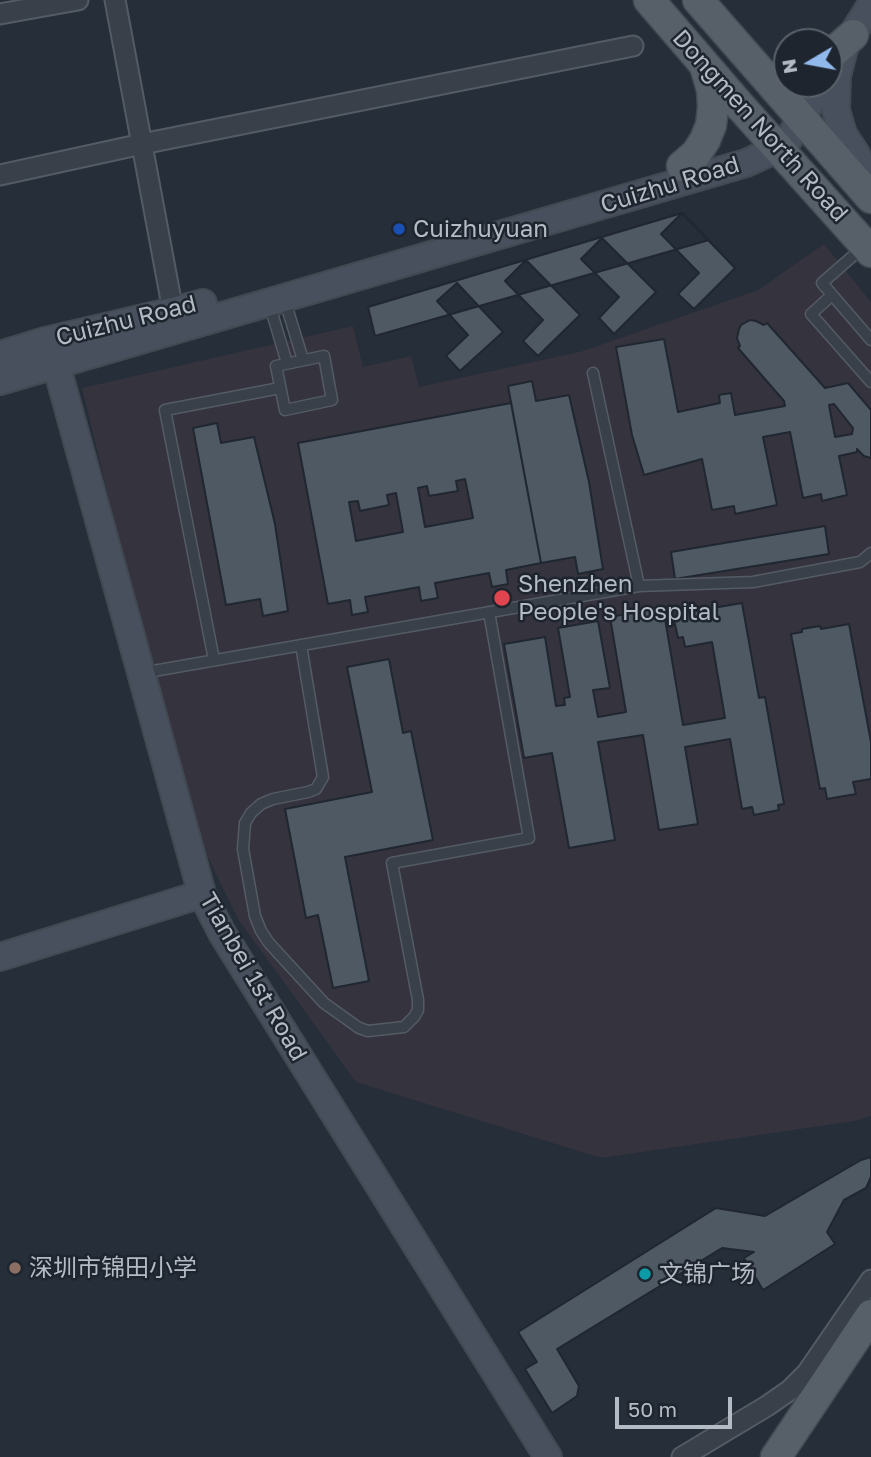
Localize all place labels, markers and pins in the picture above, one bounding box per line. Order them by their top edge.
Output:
place label: Cuizhuyuan [413,215,548,243]
marker: Cuizhuyuan [391,221,407,237]
place label: Shenzhen People's Hospital [518,570,719,626]
marker: Shenzhen People's Hospital [492,588,512,608]
place label: 深圳市锦田小学 [29,1254,197,1282]
marker: 深圳市锦田小学 [7,1260,23,1276]
place label: 文锦广场 [659,1260,755,1288]
marker: 文锦广场 [637,1266,653,1282]

